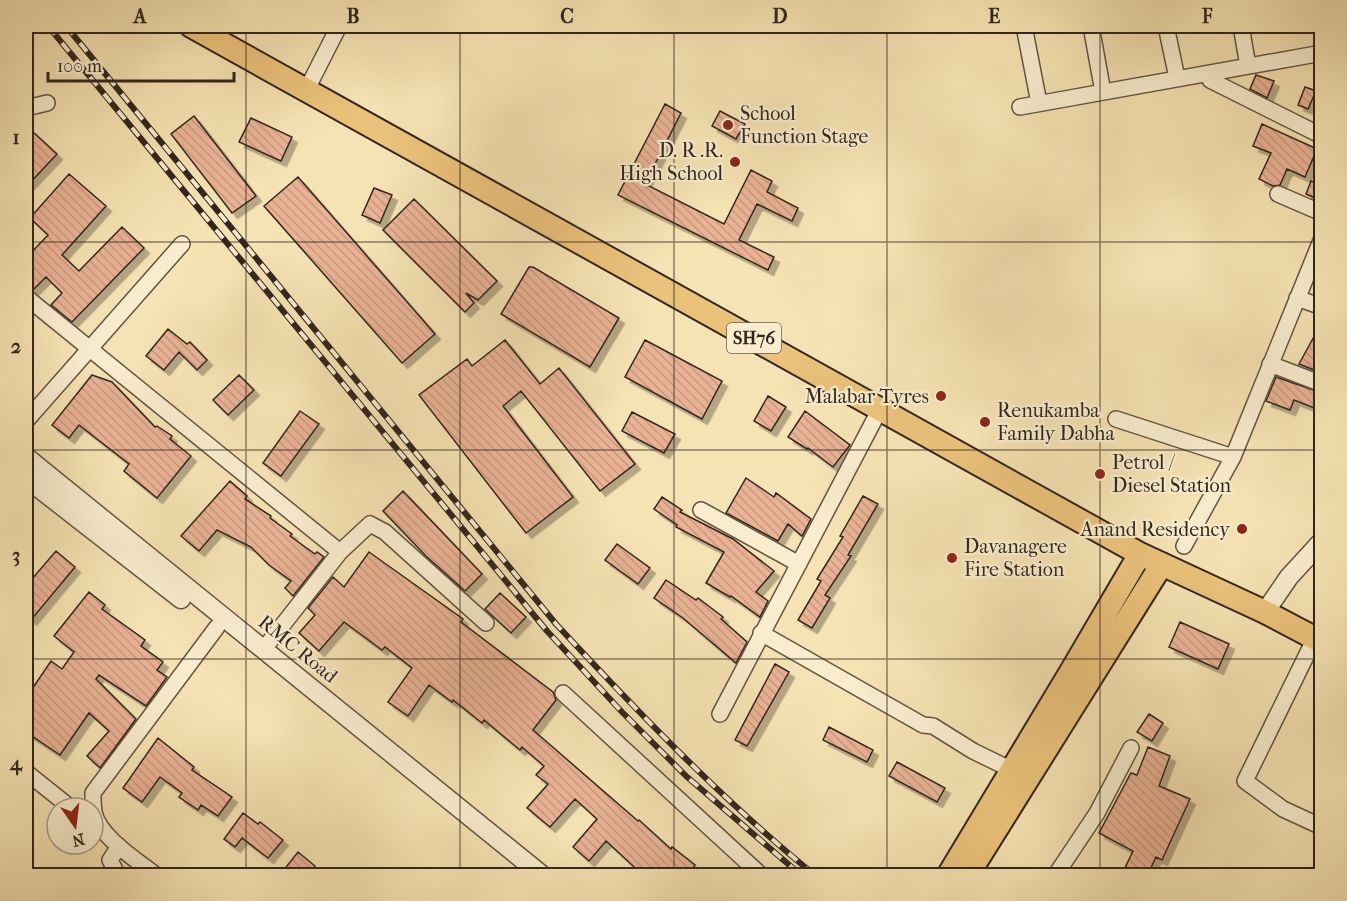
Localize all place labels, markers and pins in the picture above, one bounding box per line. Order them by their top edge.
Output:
place label: School Function Stage [740,102,869,148]
marker: School Function Stage [721,118,735,132]
place label: D. R .R. High School [619,139,723,185]
marker: D. R .R. High School [728,155,742,169]
place label: Malabar Tyres [805,385,929,408]
marker: Malabar Tyres [934,389,948,403]
place label: Renukamba Family Dabha [997,399,1116,445]
marker: Renukamba Family Dabha [978,415,992,429]
place label: Petrol / Diesel Station [1112,451,1232,497]
marker: Petrol / Diesel Station [1093,467,1107,481]
place label: Anand Residency [1080,518,1231,541]
marker: Anand Residency [1235,522,1249,536]
place label: Davanagere Fire Station [964,535,1067,581]
marker: Davanagere Fire Station [945,551,959,565]

